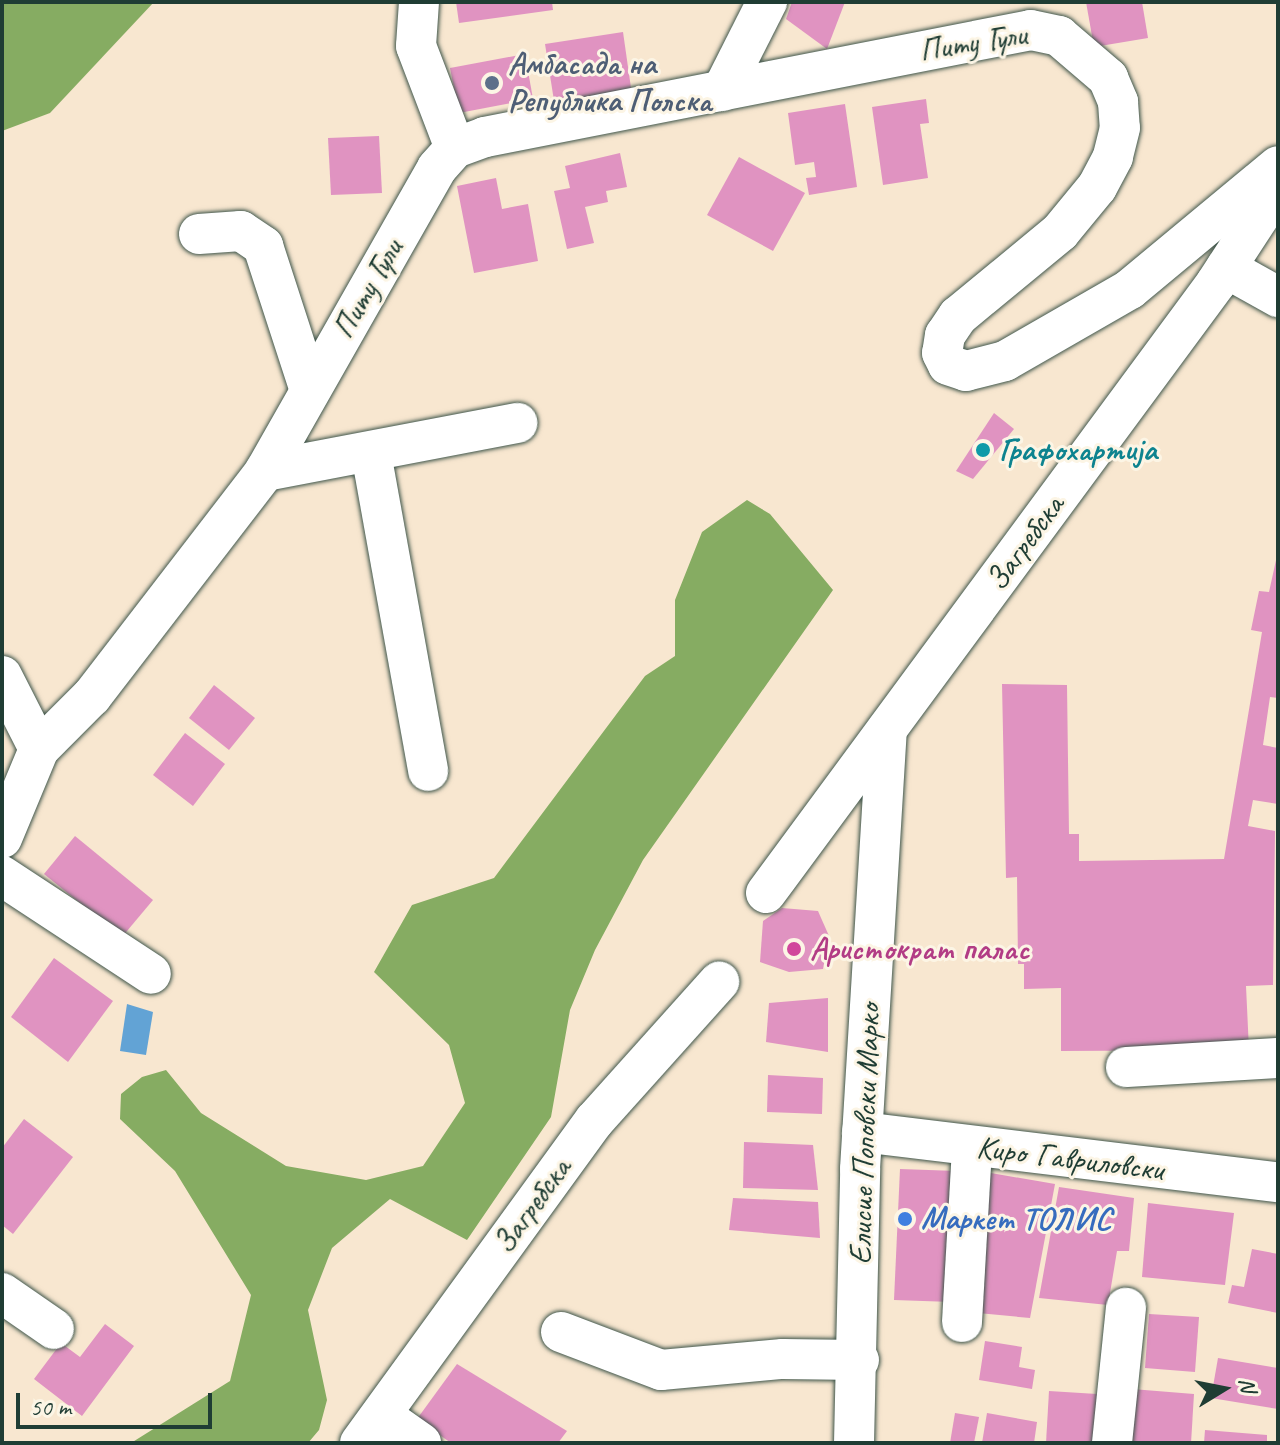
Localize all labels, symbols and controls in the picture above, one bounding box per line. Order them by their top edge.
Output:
street label: Питу Гули [916,15,1030,71]
place label: Амбасада на Република Полска [508,46,710,121]
marker: Амбасада на Република Полска [483,74,501,92]
street label: Питу Гули [324,232,412,346]
place label: Графохартија [999,431,1157,469]
marker: Графохартија [974,441,992,459]
street label: Загребска [978,488,1072,598]
place label: Аристократ палас [810,930,1029,968]
marker: Аристократ палас [785,940,803,958]
street label: Елисие Поповски Марко [841,1002,889,1266]
street label: Киро Гавриловски [978,1129,1162,1189]
street label: Загребска [485,1151,579,1261]
place label: Маркет ТОЛИС [921,1200,1111,1238]
marker: Маркет ТОЛИС [896,1210,914,1228]
north arrow [1184,1349,1264,1429]
text: N [1233,1376,1263,1394]
scale bar [20,1377,216,1427]
text: 50 m [30,1392,71,1422]

